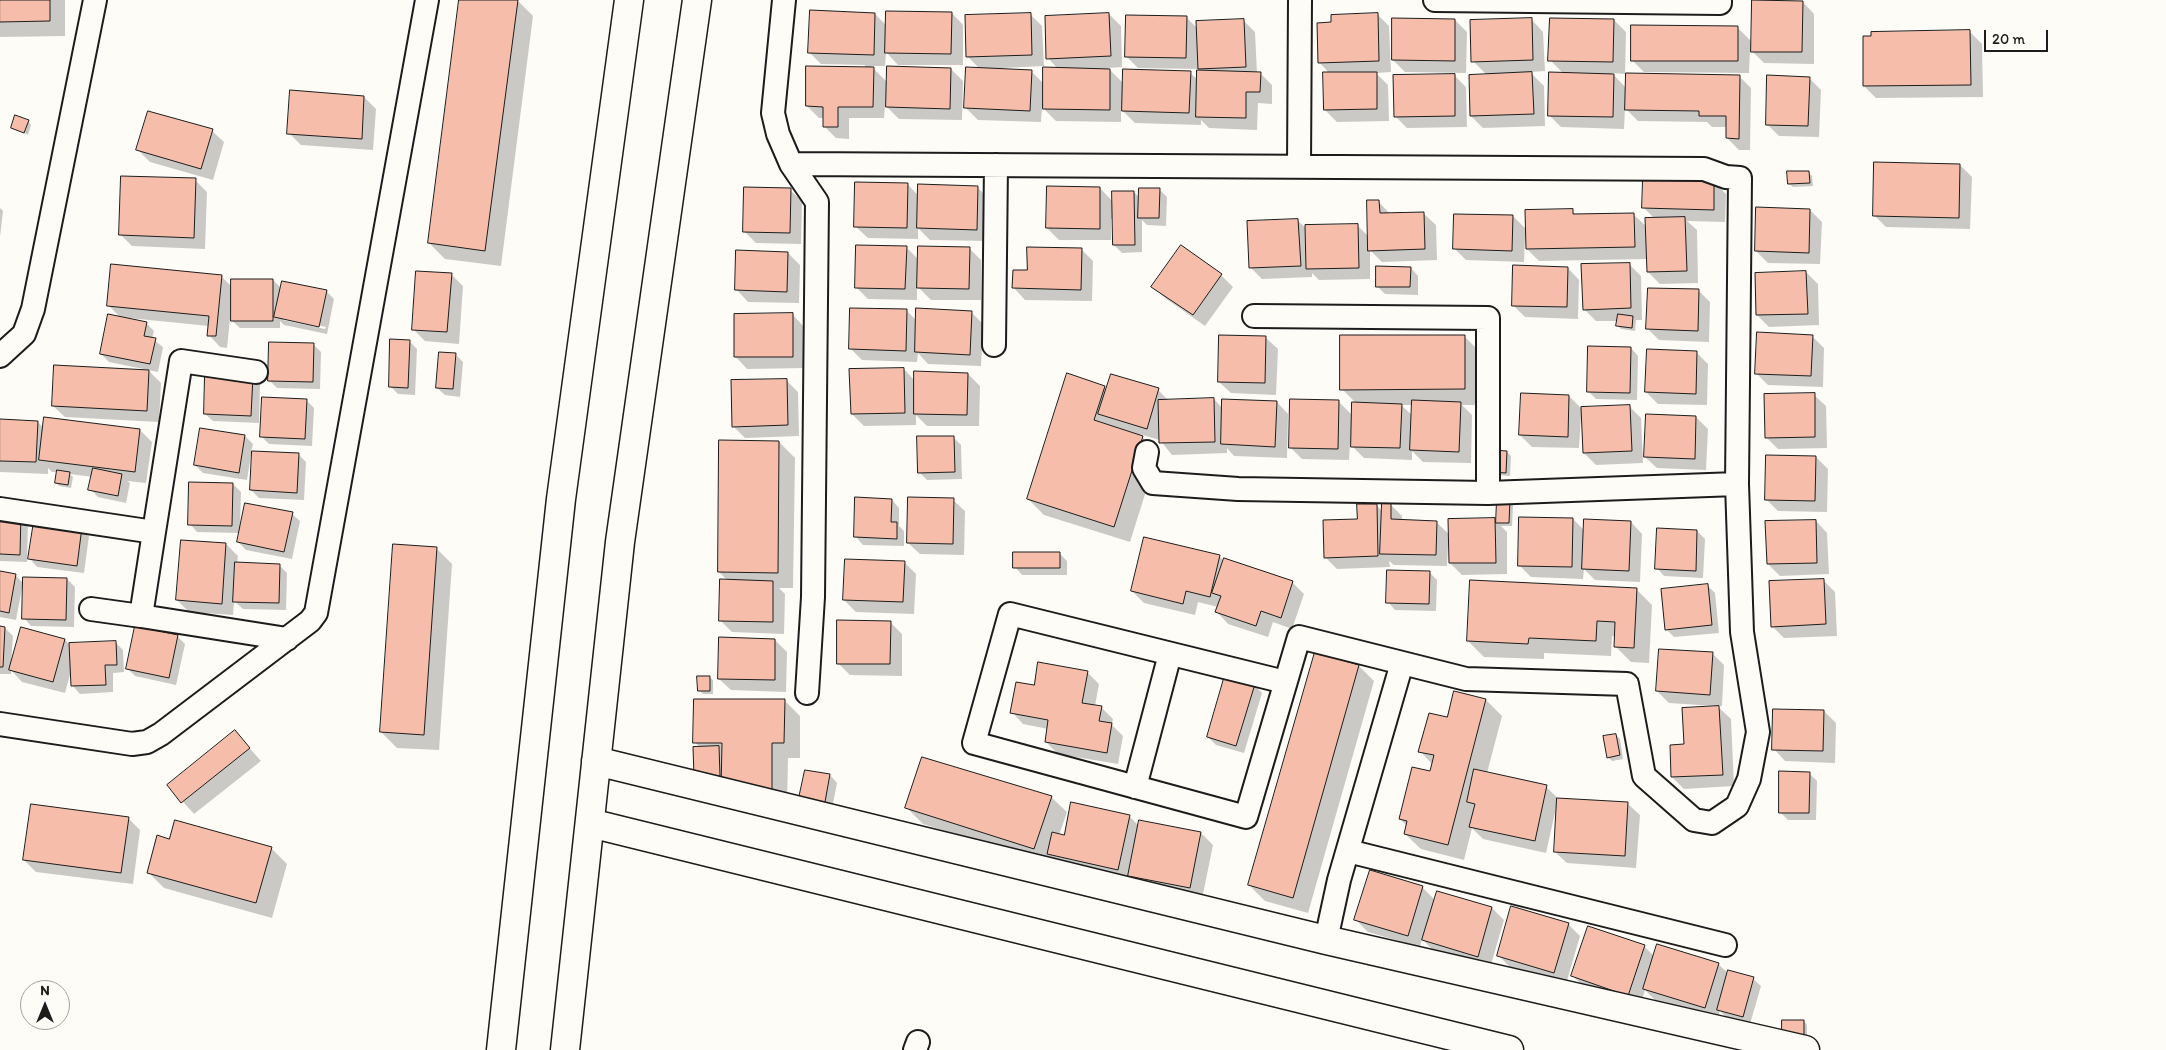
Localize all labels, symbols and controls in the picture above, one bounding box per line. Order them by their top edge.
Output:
scale bar [1986,20,2050,52]
text: 20 m [1992,30,2025,48]
north arrow [20,980,70,1030]
text: N [40,982,50,999]

